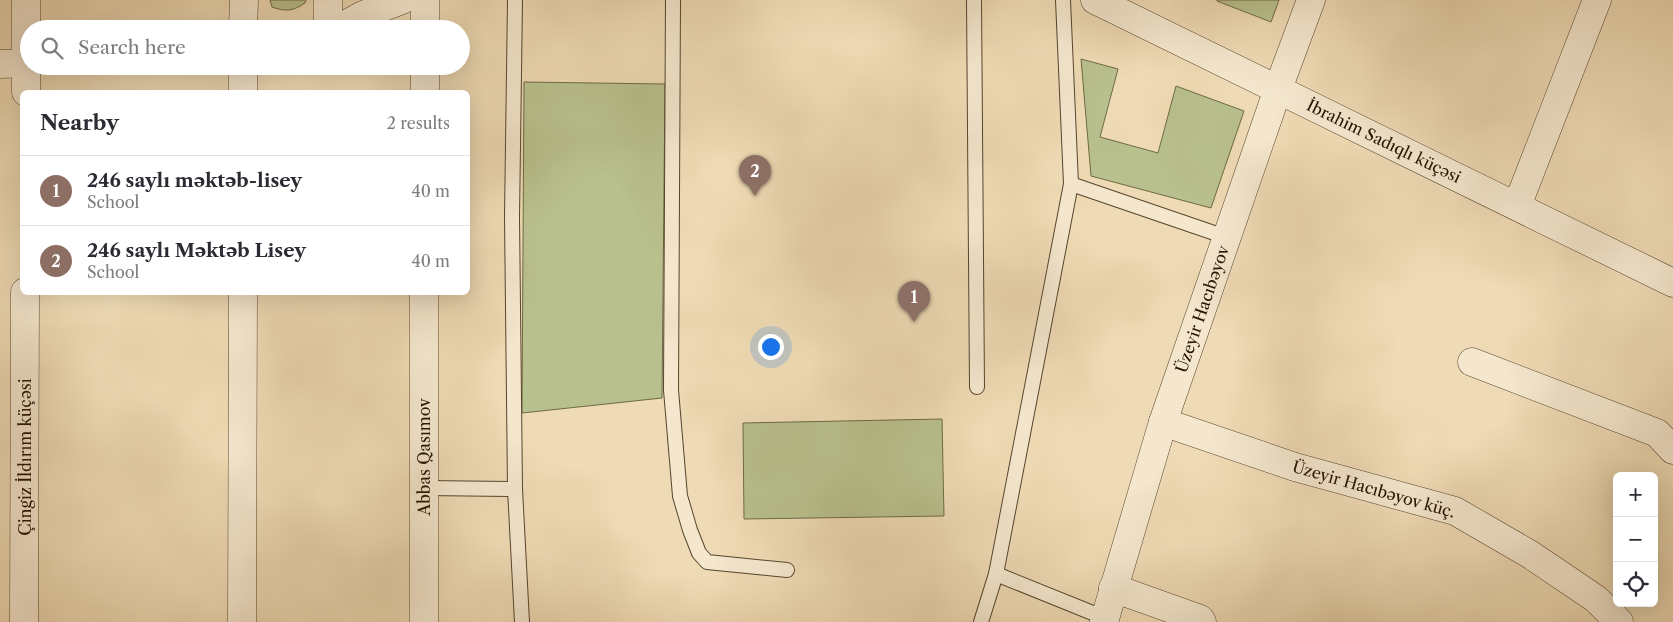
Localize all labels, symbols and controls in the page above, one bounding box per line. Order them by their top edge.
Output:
search box [20,20,470,75]
icon: search [38,34,66,62]
text: Search here [78,36,186,59]
street label: İbrahim Sadıqlı küçəsi [1304,95,1465,187]
text: Nearby [40,110,119,135]
text: 2 results [387,113,450,133]
pin: 2 [739,155,771,196]
text: 246 saylı məktəb-lisey [87,169,302,192]
text: 1 [52,181,60,201]
text: 40 m [411,181,450,201]
text: School [87,192,139,212]
text: 246 saylı Məktəb Lisey [87,239,306,262]
street label: Üzeyir Hacıbəyov [1171,242,1233,375]
text: 2 [51,251,61,271]
text: 40 m [411,251,450,271]
text: School [87,262,139,282]
pin: 1 [898,281,930,322]
your location [758,334,784,360]
street label: Çingiz İldırım küçəsi [15,378,35,536]
street label: Abbas Qasımov [414,398,434,517]
street label: Üzeyir Hacıbəyov küç. [1290,456,1458,522]
map controls [1613,472,1658,607]
button: + [1613,472,1658,517]
button: − [1613,517,1658,562]
button: locate [1613,562,1658,607]

